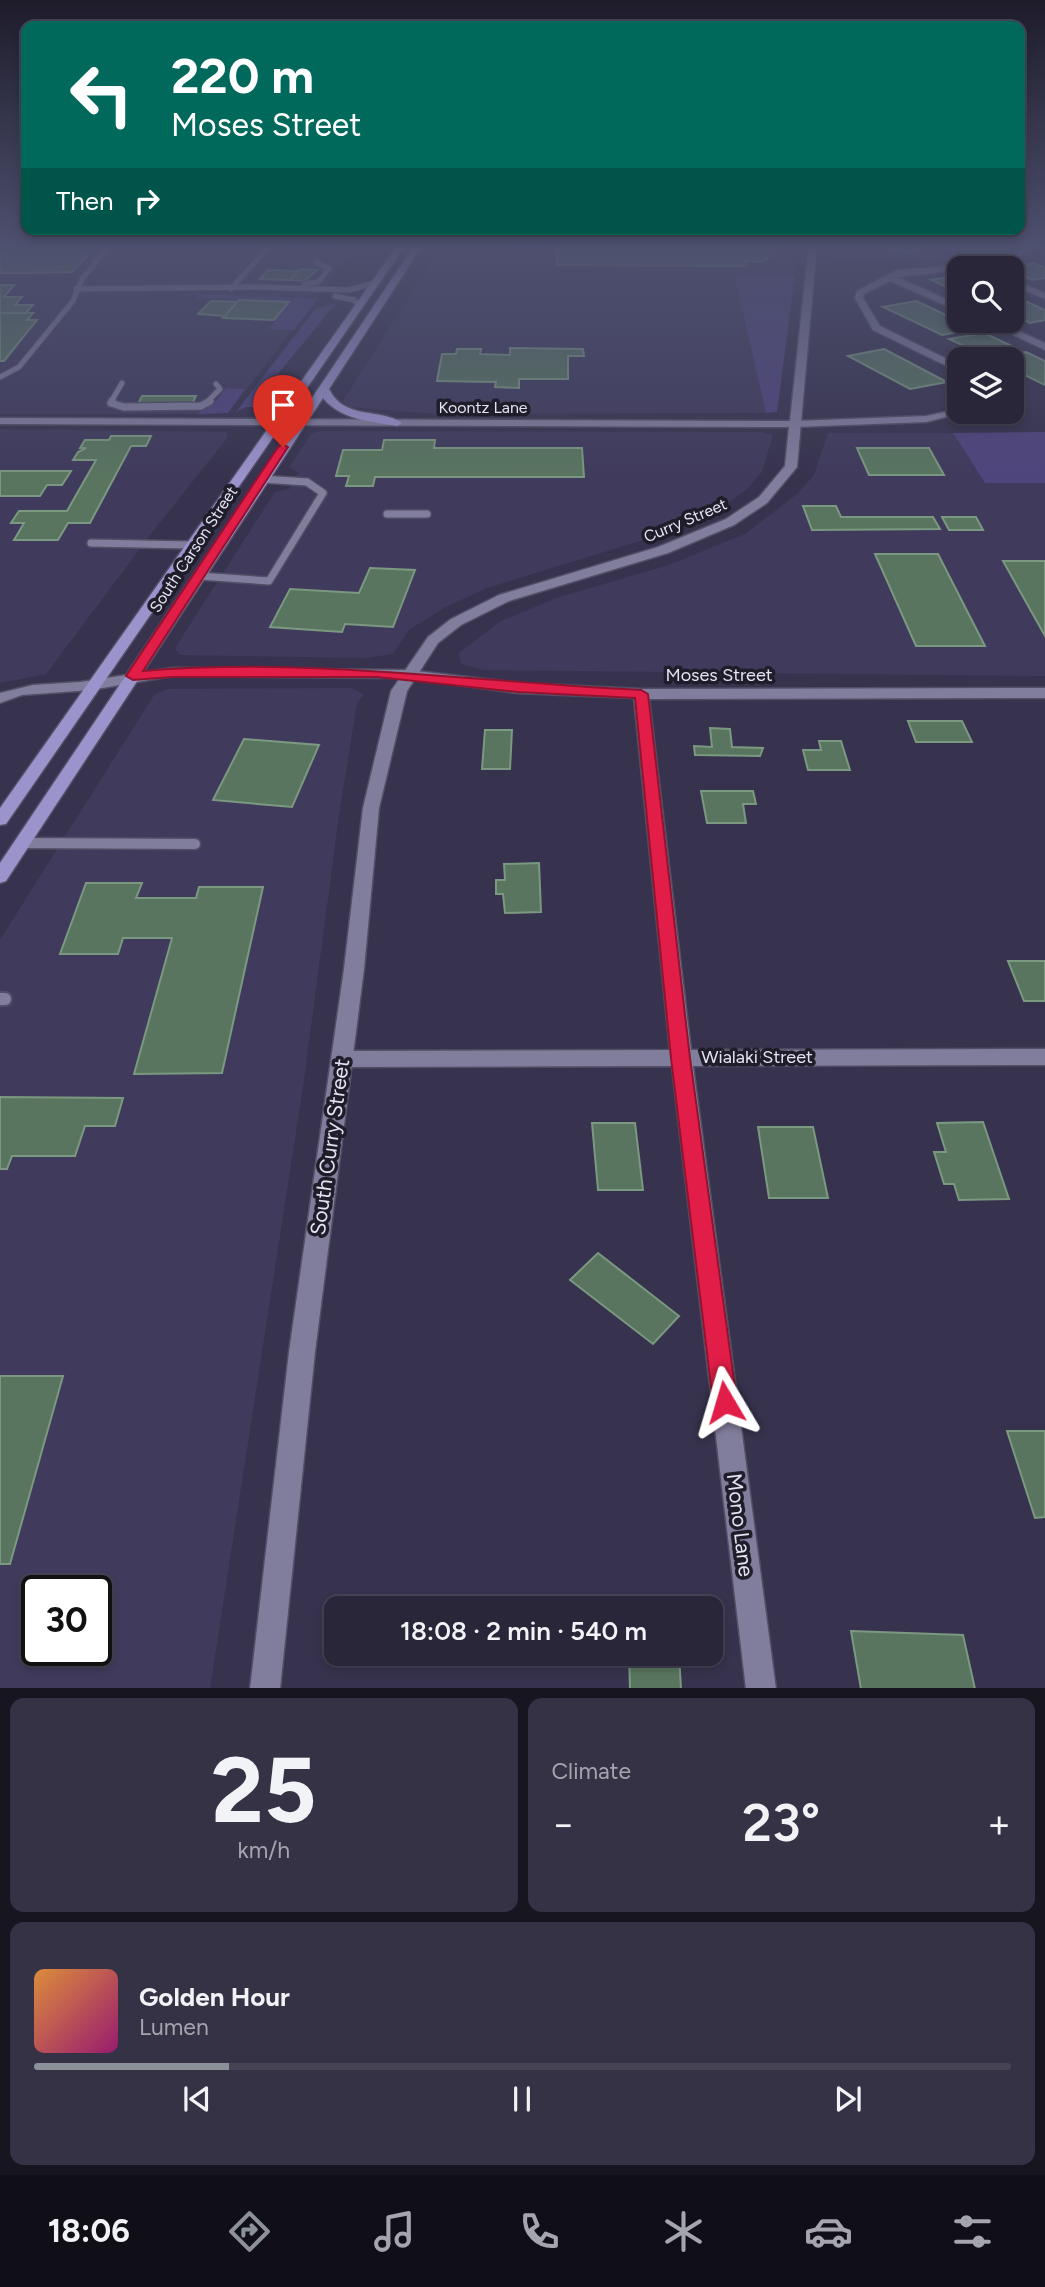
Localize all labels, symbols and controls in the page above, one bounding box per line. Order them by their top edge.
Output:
text: 220 m [171,46,314,105]
icon: left [56,49,147,140]
text: Moses Street [171,106,361,144]
icon: right [128,182,166,220]
text: Then [56,185,114,217]
map controls [947,256,1024,424]
button: search [947,256,1024,333]
button: layers [947,347,1024,424]
pin [253,375,313,447]
icon: arrive [264,386,302,424]
street label: Koontz Lane [438,398,528,417]
street label: South Carson Street [146,483,241,616]
street label: Curry Street [641,494,730,546]
street label: Moses Street [665,664,773,686]
street label: Wialaki Street [701,1046,813,1068]
street label: South Curry Street [305,1057,354,1237]
position arrow [688,1365,762,1439]
street label: Mono Lane [722,1472,759,1578]
speed limit sign: 30 [21,1575,112,1666]
text: 18:08 · 2 min · 540 m [400,1615,647,1647]
text: 25 [211,1736,317,1845]
text: Climate [552,1757,631,1785]
text: 23° [742,1792,820,1854]
text: − [552,1801,575,1847]
text: + [987,1801,1011,1847]
text: km/h [237,1836,290,1864]
text: Golden Hour [139,1981,290,2013]
text: Lumen [139,2013,209,2041]
icon: previous [178,2080,216,2118]
icon: pause [503,2080,541,2118]
icon: next [829,2080,867,2118]
icon: directions [225,2207,274,2256]
icon: music [370,2207,419,2256]
icon: phone [515,2207,564,2256]
icon: climate [659,2207,708,2256]
icon: car [804,2207,853,2256]
icon: filters [948,2207,997,2256]
text: 18:06 [48,2212,130,2250]

